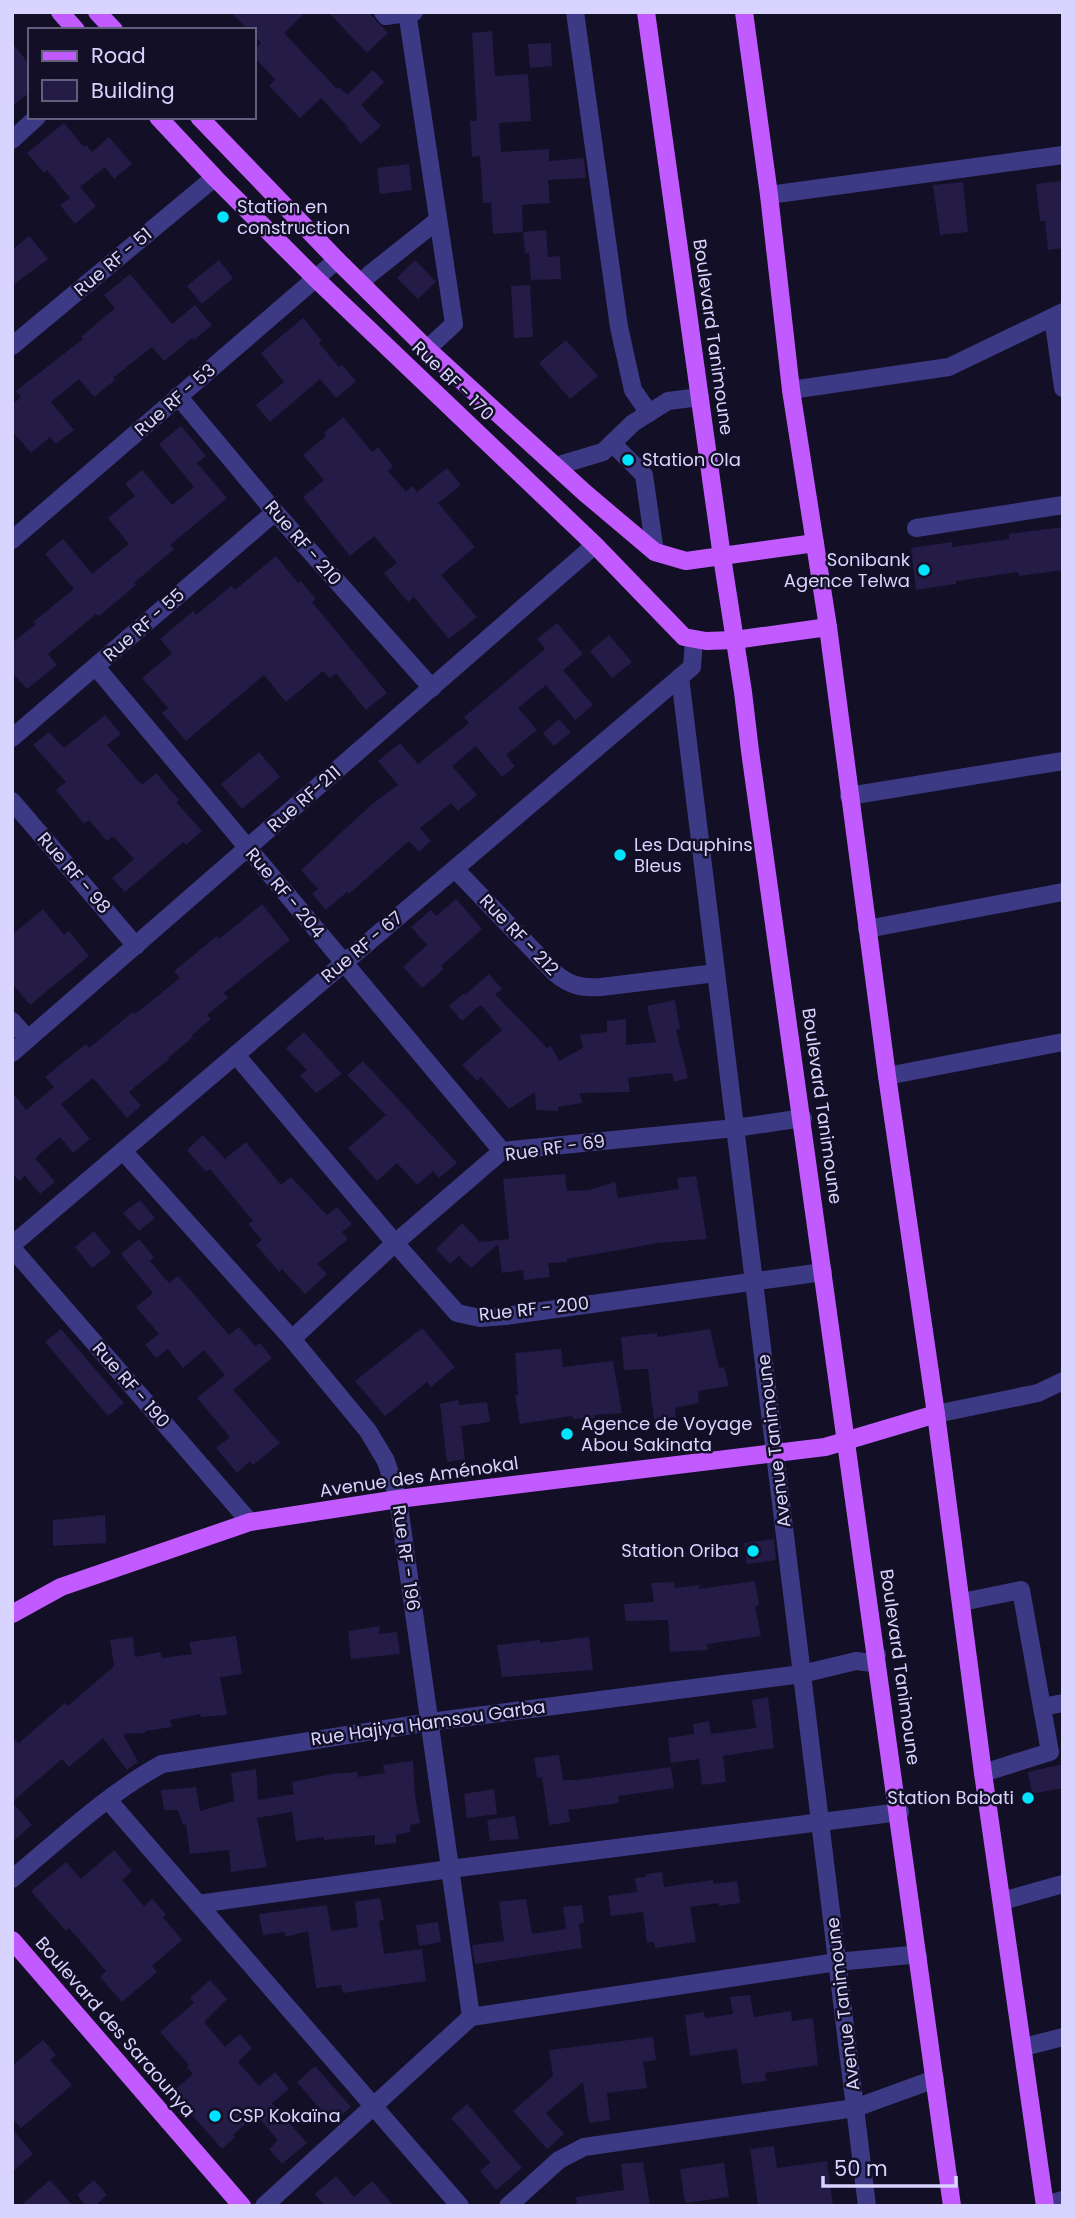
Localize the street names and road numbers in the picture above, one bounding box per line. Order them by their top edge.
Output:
street label: Rue RF - 51 [68,221,157,302]
street label: Boulevard Tanimoune [687,237,740,437]
street label: Rue BF - 170 [407,335,500,426]
street label: Rue RF - 53 [129,357,221,442]
street label: Rue RF - 210 [259,495,347,591]
street label: Rue RF - 55 [98,582,190,667]
street label: Rue RF-211 [261,760,346,838]
street label: Rue RF - 98 [32,826,117,919]
street label: Rue RF - 204 [240,842,331,943]
street label: Rue RF - 212 [474,888,565,981]
street label: Rue RF - 67 [316,905,408,988]
street label: Boulevard Tanimoune [796,1006,849,1206]
street label: Rue RF - 69 [503,1128,607,1167]
street label: Rue RF - 200 [477,1290,590,1327]
street label: Rue RF - 190 [87,1336,176,1433]
street label: Avenue Tanimoune [750,1353,797,1529]
street label: Avenue des Aménokal [318,1450,520,1503]
street label: Rue RF - 196 [387,1503,426,1612]
street label: Boulevard Tanimoune [874,1567,927,1767]
street label: Rue Hajiya Hamsou Garba [309,1694,547,1751]
street label: Avenue Tanimoune [819,1916,866,2092]
street label: Boulevard des Saraounya [30,1931,201,2122]

